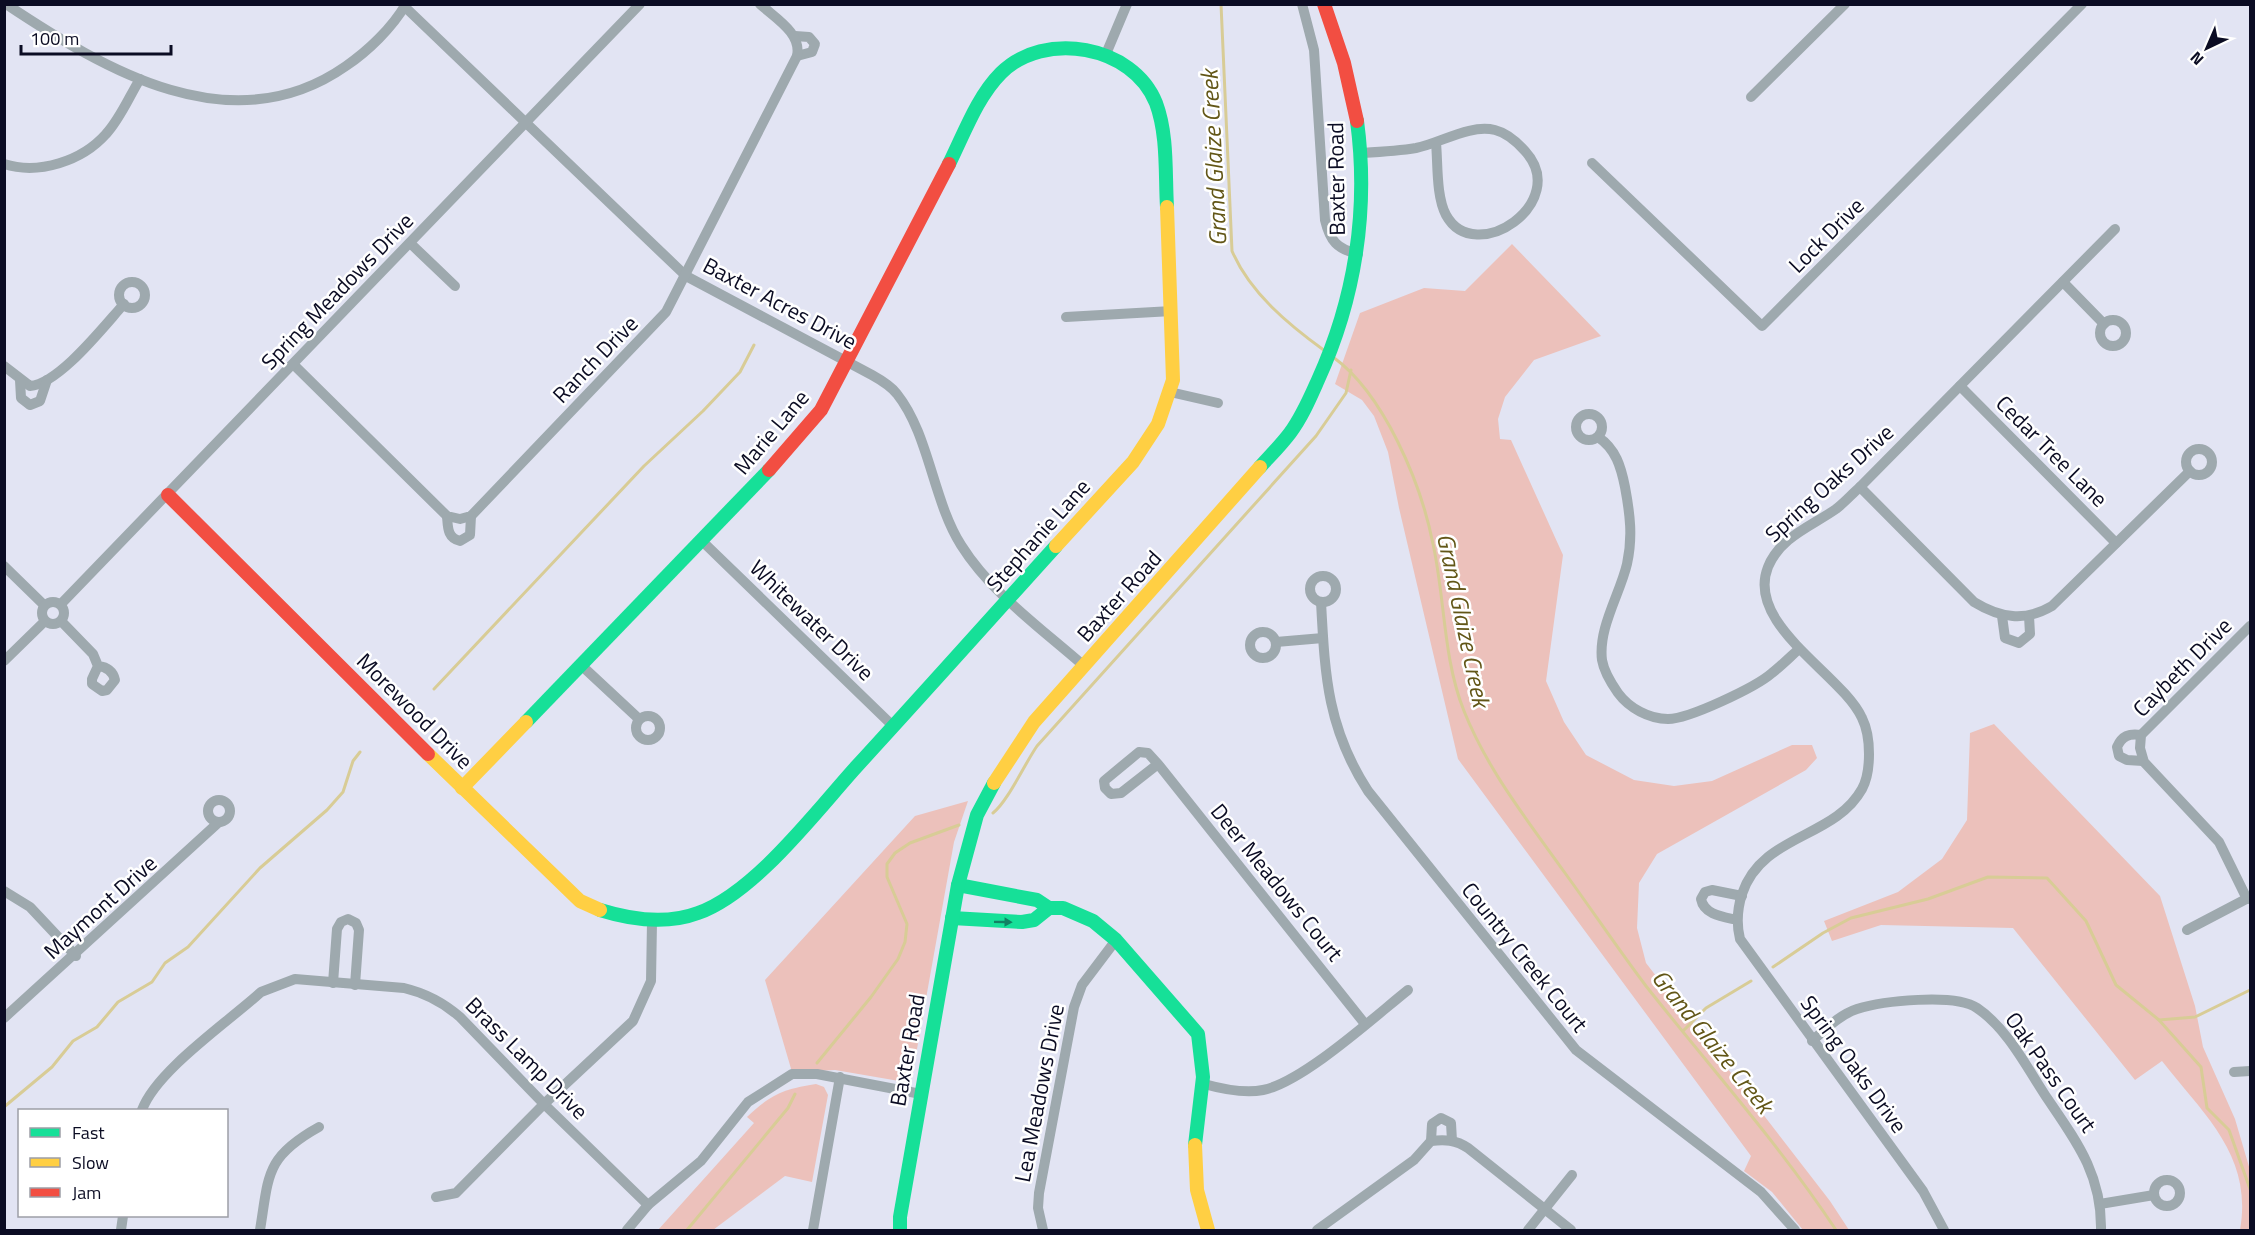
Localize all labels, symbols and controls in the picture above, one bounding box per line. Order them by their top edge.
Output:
scale bar [21,18,171,56]
north arrow [2177,18,2237,78]
text: 100 m [30,25,79,52]
text: N [2184,46,2209,71]
water label: Grand Glaize Creek [1190,66,1236,247]
street label: Baxter Road [1318,122,1354,236]
street label: Lock Drive [1780,189,1872,281]
street label: Spring Meadows Drive [253,205,421,377]
street label: Baxter Acres Drive [697,248,863,358]
street label: Ranch Drive [544,307,646,411]
street label: Marie Lane [725,382,817,482]
street label: Cedar Tree Lane [1988,387,2116,515]
street label: Spring Oaks Drive [1757,416,1901,550]
street label: Stephanie Lane [978,471,1098,599]
water label: Grand Glaize Creek [1428,530,1501,713]
street label: Baxter Road [1068,542,1170,650]
street label: Whitewater Drive [742,552,882,688]
street label: Caybeth Drive [2125,610,2239,724]
street label: Morewood Drive [349,645,481,777]
street label: Deer Meadows Court [1203,796,1352,969]
street label: Maymont Drive [36,847,164,967]
street label: Country Creek Court [1454,874,1597,1040]
one-way arrow [993,917,1012,927]
water label: Grand Glaize Creek [1643,961,1785,1124]
street label: Spring Oaks Drive [1792,988,1916,1140]
street label: Brass Lamp Drive [458,989,596,1127]
street label: Baxter Road [880,991,934,1109]
street label: Lea Meadows Drive [1005,1001,1073,1185]
street label: Oak Pass Court [1997,1005,2105,1140]
legend [18,1109,228,1217]
text: Fast [72,1119,105,1146]
text: Slow [72,1149,109,1176]
text: Jam [72,1179,101,1206]

